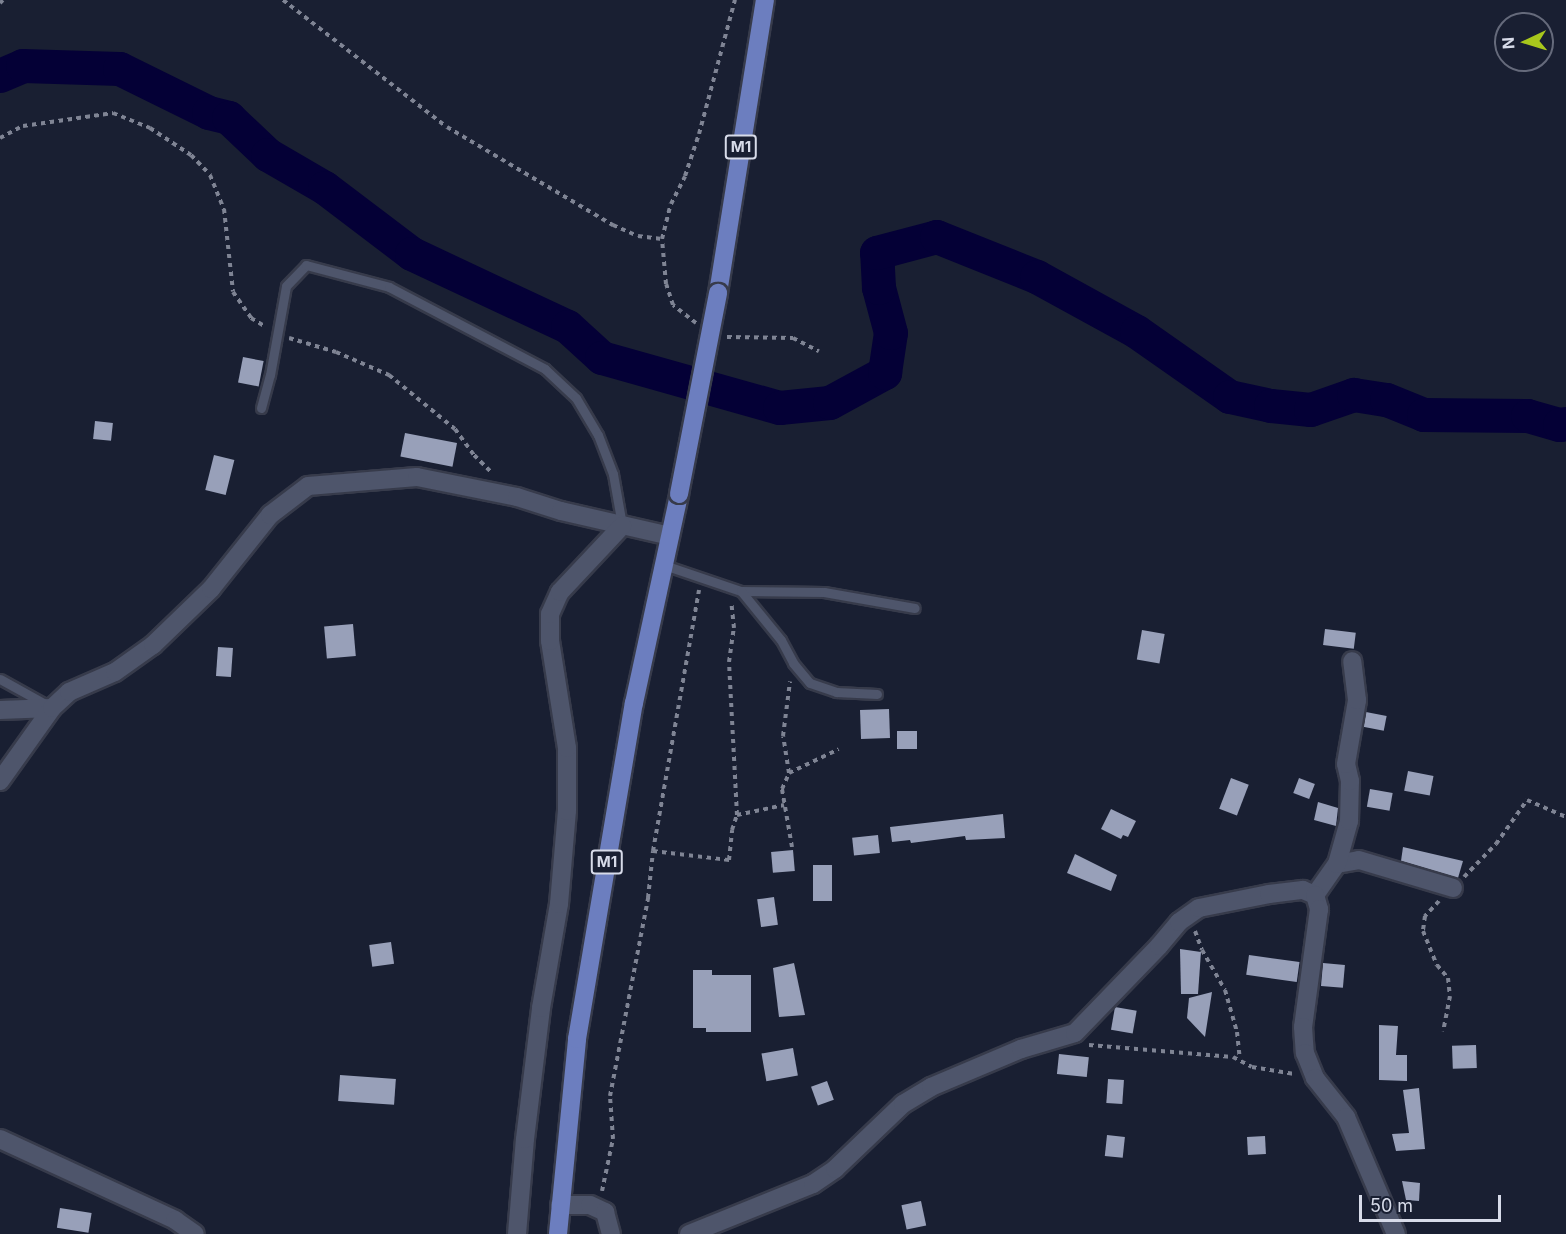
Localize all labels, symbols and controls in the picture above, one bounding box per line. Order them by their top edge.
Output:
north arrow [1494,12,1554,72]
text: N [1498,36,1518,50]
road number: M1 [724,135,758,159]
road number: M1 [590,850,624,874]
scale bar [1362,1183,1504,1221]
text: 50 m [1370,1195,1413,1216]

